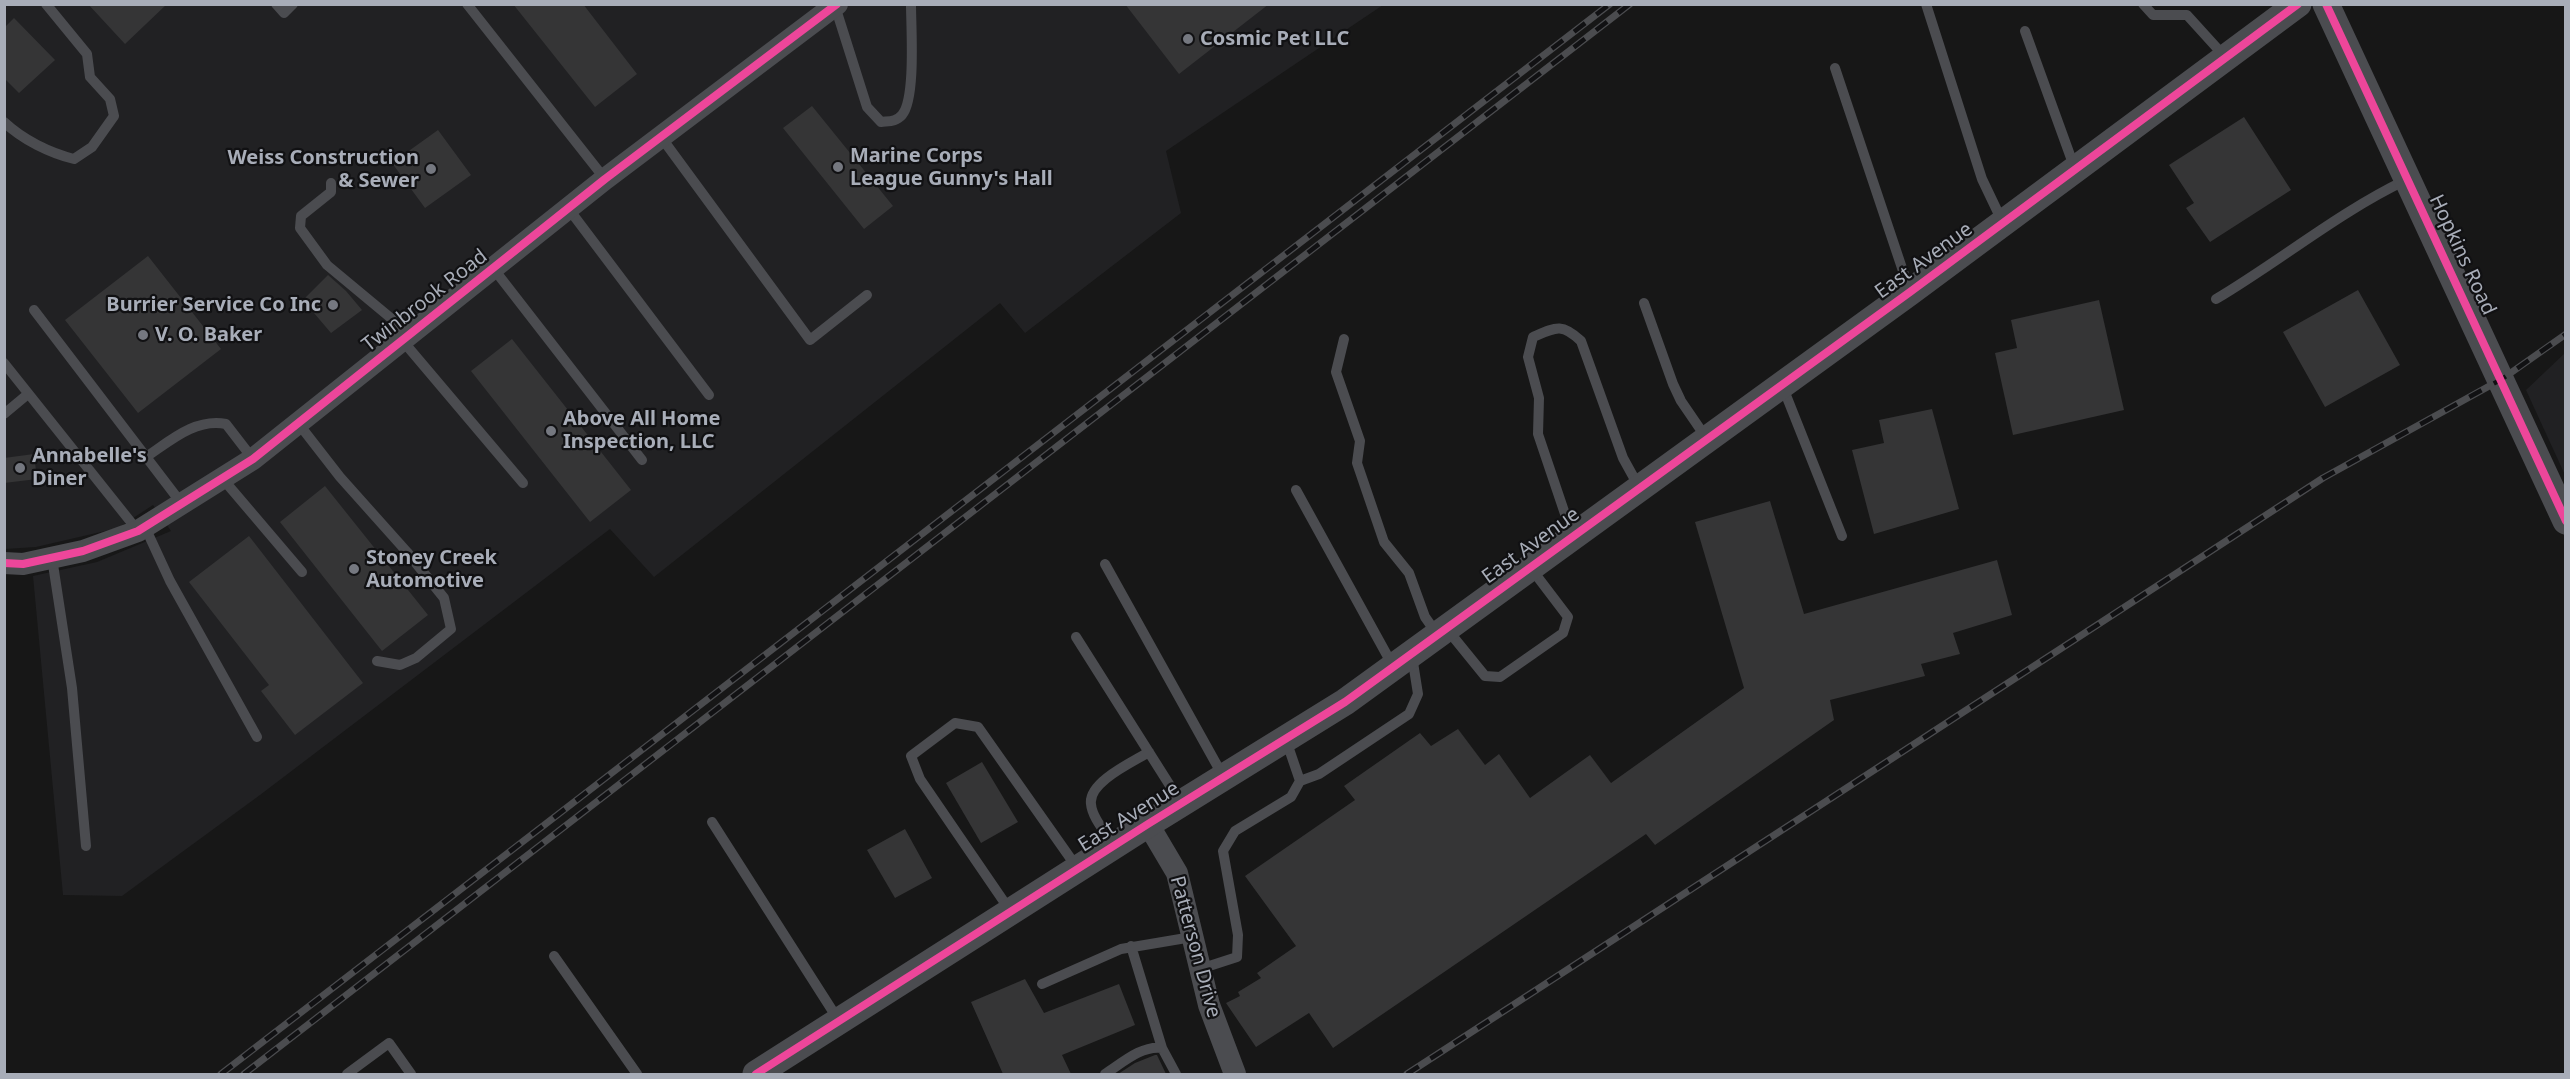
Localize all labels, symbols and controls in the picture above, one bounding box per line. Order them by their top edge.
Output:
place label: Cosmic Pet LLC [1200,27,1349,51]
marker: Cosmic Pet LLC [1181,32,1195,46]
place label: Marine Corps League Gunny's Hall [850,144,1053,191]
place label: Weiss Construction & Sewer [227,146,419,193]
marker: Marine Corps League Gunny's Hall [831,160,845,174]
marker: Weiss Construction & Sewer [424,162,438,176]
street label: Hopkins Road [2424,191,2500,319]
street label: East Avenue [1871,218,1977,304]
street label: Twinbrook Road [358,245,492,357]
place label: Burrier Service Co Inc [106,293,321,317]
marker: Burrier Service Co Inc [326,298,340,312]
place label: V. O. Baker [155,323,262,347]
marker: V. O. Baker [136,328,150,342]
place label: Above All Home Inspection, LLC [563,407,720,454]
marker: Above All Home Inspection, LLC [544,424,558,438]
place label: Annabelle's Diner [32,444,147,491]
marker: Annabelle's Diner [13,461,27,475]
street label: East Avenue [1478,503,1584,589]
place label: Stoney Creek Automotive [366,546,497,593]
marker: Stoney Creek Automotive [347,562,361,576]
street label: East Avenue [1074,776,1184,858]
street label: Patterson Drive [1165,873,1225,1021]

